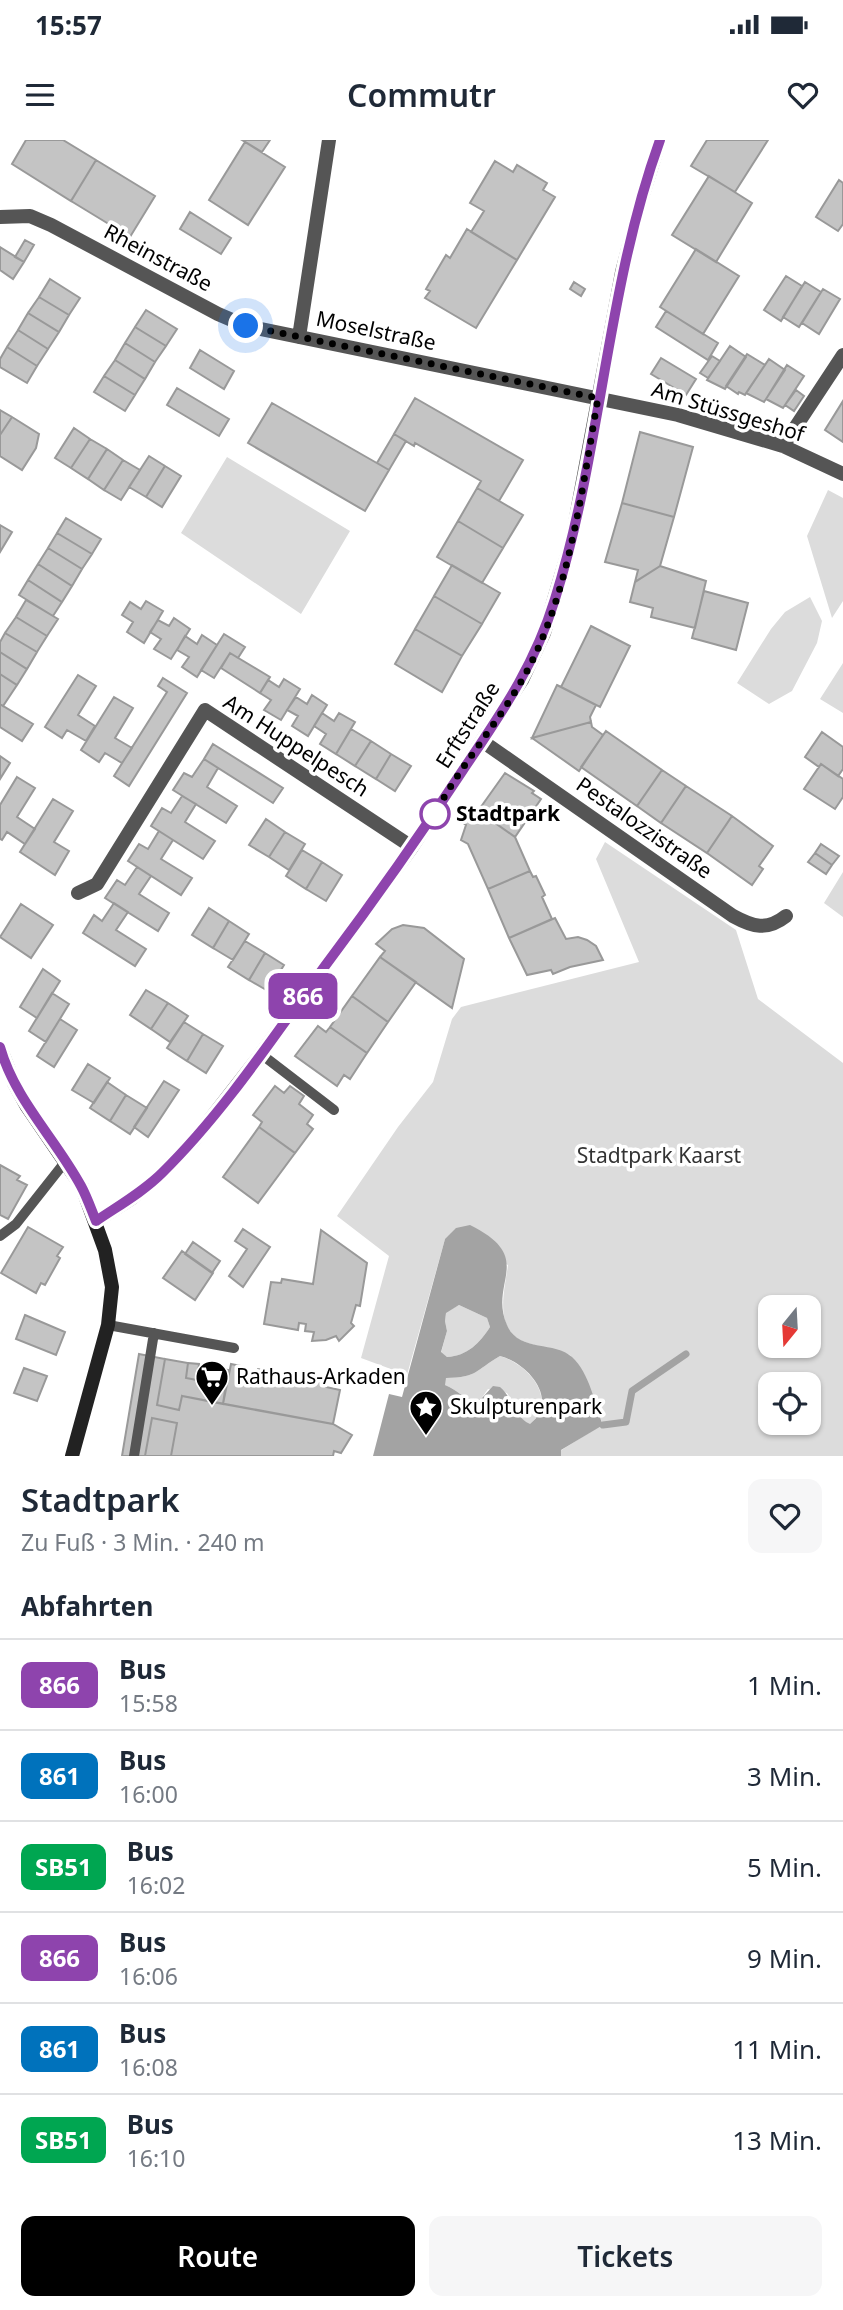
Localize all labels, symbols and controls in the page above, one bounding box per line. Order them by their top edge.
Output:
text: 15:57 [35,7,102,43]
text: Commutr [347,73,496,116]
icon: menu [21,76,59,114]
icon: heart [784,76,822,114]
street label: Rheinstraße [99,217,218,297]
street label: Moselstraße [314,304,439,356]
your location [228,308,263,343]
street label: Am Stüssgeshof [648,374,810,448]
street label: Erftstraße [429,676,506,773]
street label: Am Huppelpesch [218,688,375,803]
street label: Pestalozzistraße [571,770,718,884]
marker: Stadtpark [420,799,450,829]
place label: Stadtpark [456,799,561,827]
line badge: 866 [263,973,343,1019]
text: 866 [282,979,324,1012]
park label: Stadtpark Kaarst [577,1141,742,1169]
north arrow [758,1295,821,1358]
map controls [758,1295,821,1435]
supermarket icon: Rathaus-Arkaden [193,1358,231,1407]
place label: Rathaus-Arkaden [236,1362,406,1390]
button: locate [758,1372,821,1435]
place icon: Skulpturenpark [407,1388,445,1437]
place label: Skulpturenpark [450,1392,603,1420]
text: Stadtpark [21,1477,180,1522]
button: heart [748,1479,822,1553]
text: Zu Fuß · 3 Min. · 240 m [21,1526,265,1558]
text: Abfahrten [21,1588,153,1624]
text: Bus [119,1651,166,1687]
text: 1 Min. [747,1667,822,1703]
text: 866 [39,1668,80,1701]
text: 15:58 [119,1687,178,1719]
text: Bus [119,1742,166,1778]
text: 3 Min. [747,1758,822,1794]
text: 861 [39,1759,80,1792]
text: 16:00 [119,1778,178,1810]
text: Bus [127,1833,174,1869]
text: 5 Min. [747,1849,822,1885]
text: SB51 [35,1850,92,1883]
text: 16:02 [127,1869,185,1901]
text: Bus [119,1924,166,1960]
text: 9 Min. [747,1940,822,1976]
text: 866 [39,1941,80,1974]
text: 16:06 [119,1960,178,1992]
text: Bus [119,2015,166,2051]
text: 11 Min. [732,2031,822,2067]
text: 861 [39,2032,80,2065]
text: 16:08 [119,2051,178,2083]
text: Bus [127,2106,174,2142]
text: 13 Min. [732,2122,822,2158]
text: SB51 [35,2123,92,2156]
text: 16:10 [127,2142,185,2174]
button: Route [21,2216,415,2296]
button: Tickets [429,2216,822,2296]

